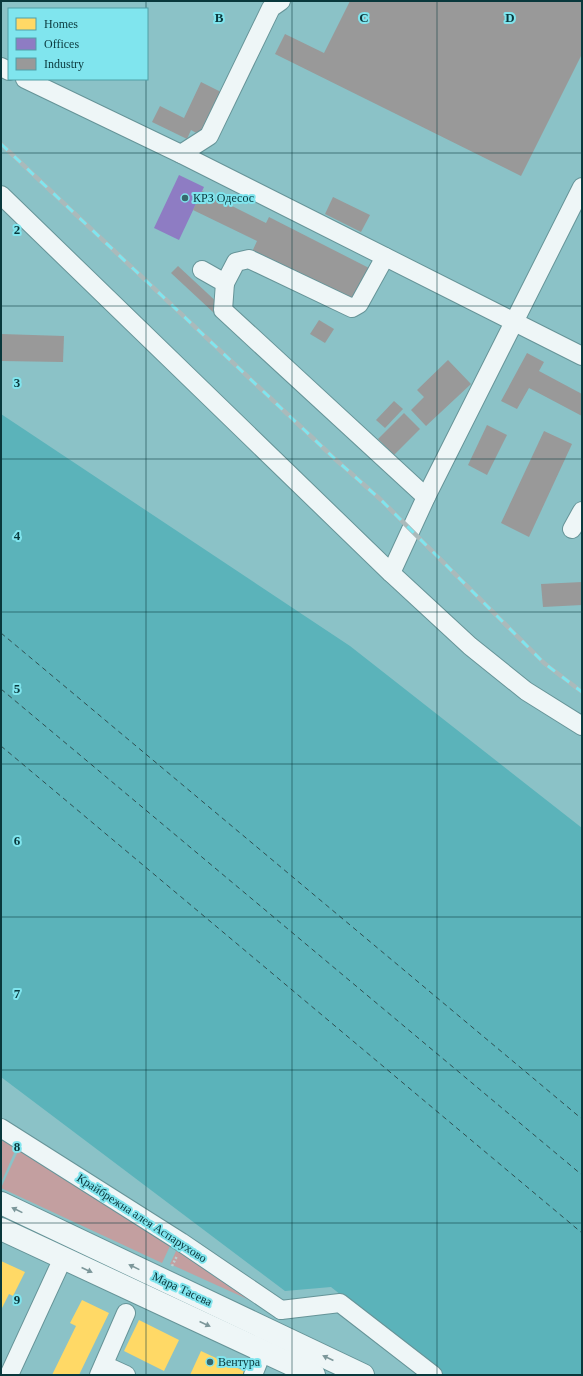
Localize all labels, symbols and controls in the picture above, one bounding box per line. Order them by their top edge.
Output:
legend [8,8,148,80]
text: B [215,10,224,25]
text: C [359,10,369,25]
text: D [505,10,515,25]
text: Homes [44,17,78,31]
text: Offices [44,37,79,51]
text: Industry [44,57,84,71]
place label: КРЗ Одесос [193,191,254,205]
marker: КРЗ Одесос [180,193,190,203]
text: 2 [14,222,20,237]
text: 3 [14,375,21,390]
text: 4 [14,528,21,543]
text: 5 [14,681,21,696]
text: 6 [14,833,21,848]
text: 7 [14,986,21,1001]
text: 8 [14,1139,21,1154]
street label: Крайбрежна алея Аспарухово [74,1171,210,1265]
one-way arrow [11,1207,23,1213]
one-way arrow [128,1264,140,1270]
one-way arrow [81,1266,93,1273]
street label: Мара Тасева [150,1269,215,1309]
text: 9 [14,1292,21,1307]
one-way arrow [199,1321,211,1327]
place label: Вентура [218,1355,261,1369]
one-way arrow [322,1355,333,1361]
marker: Вентура [205,1357,215,1367]

